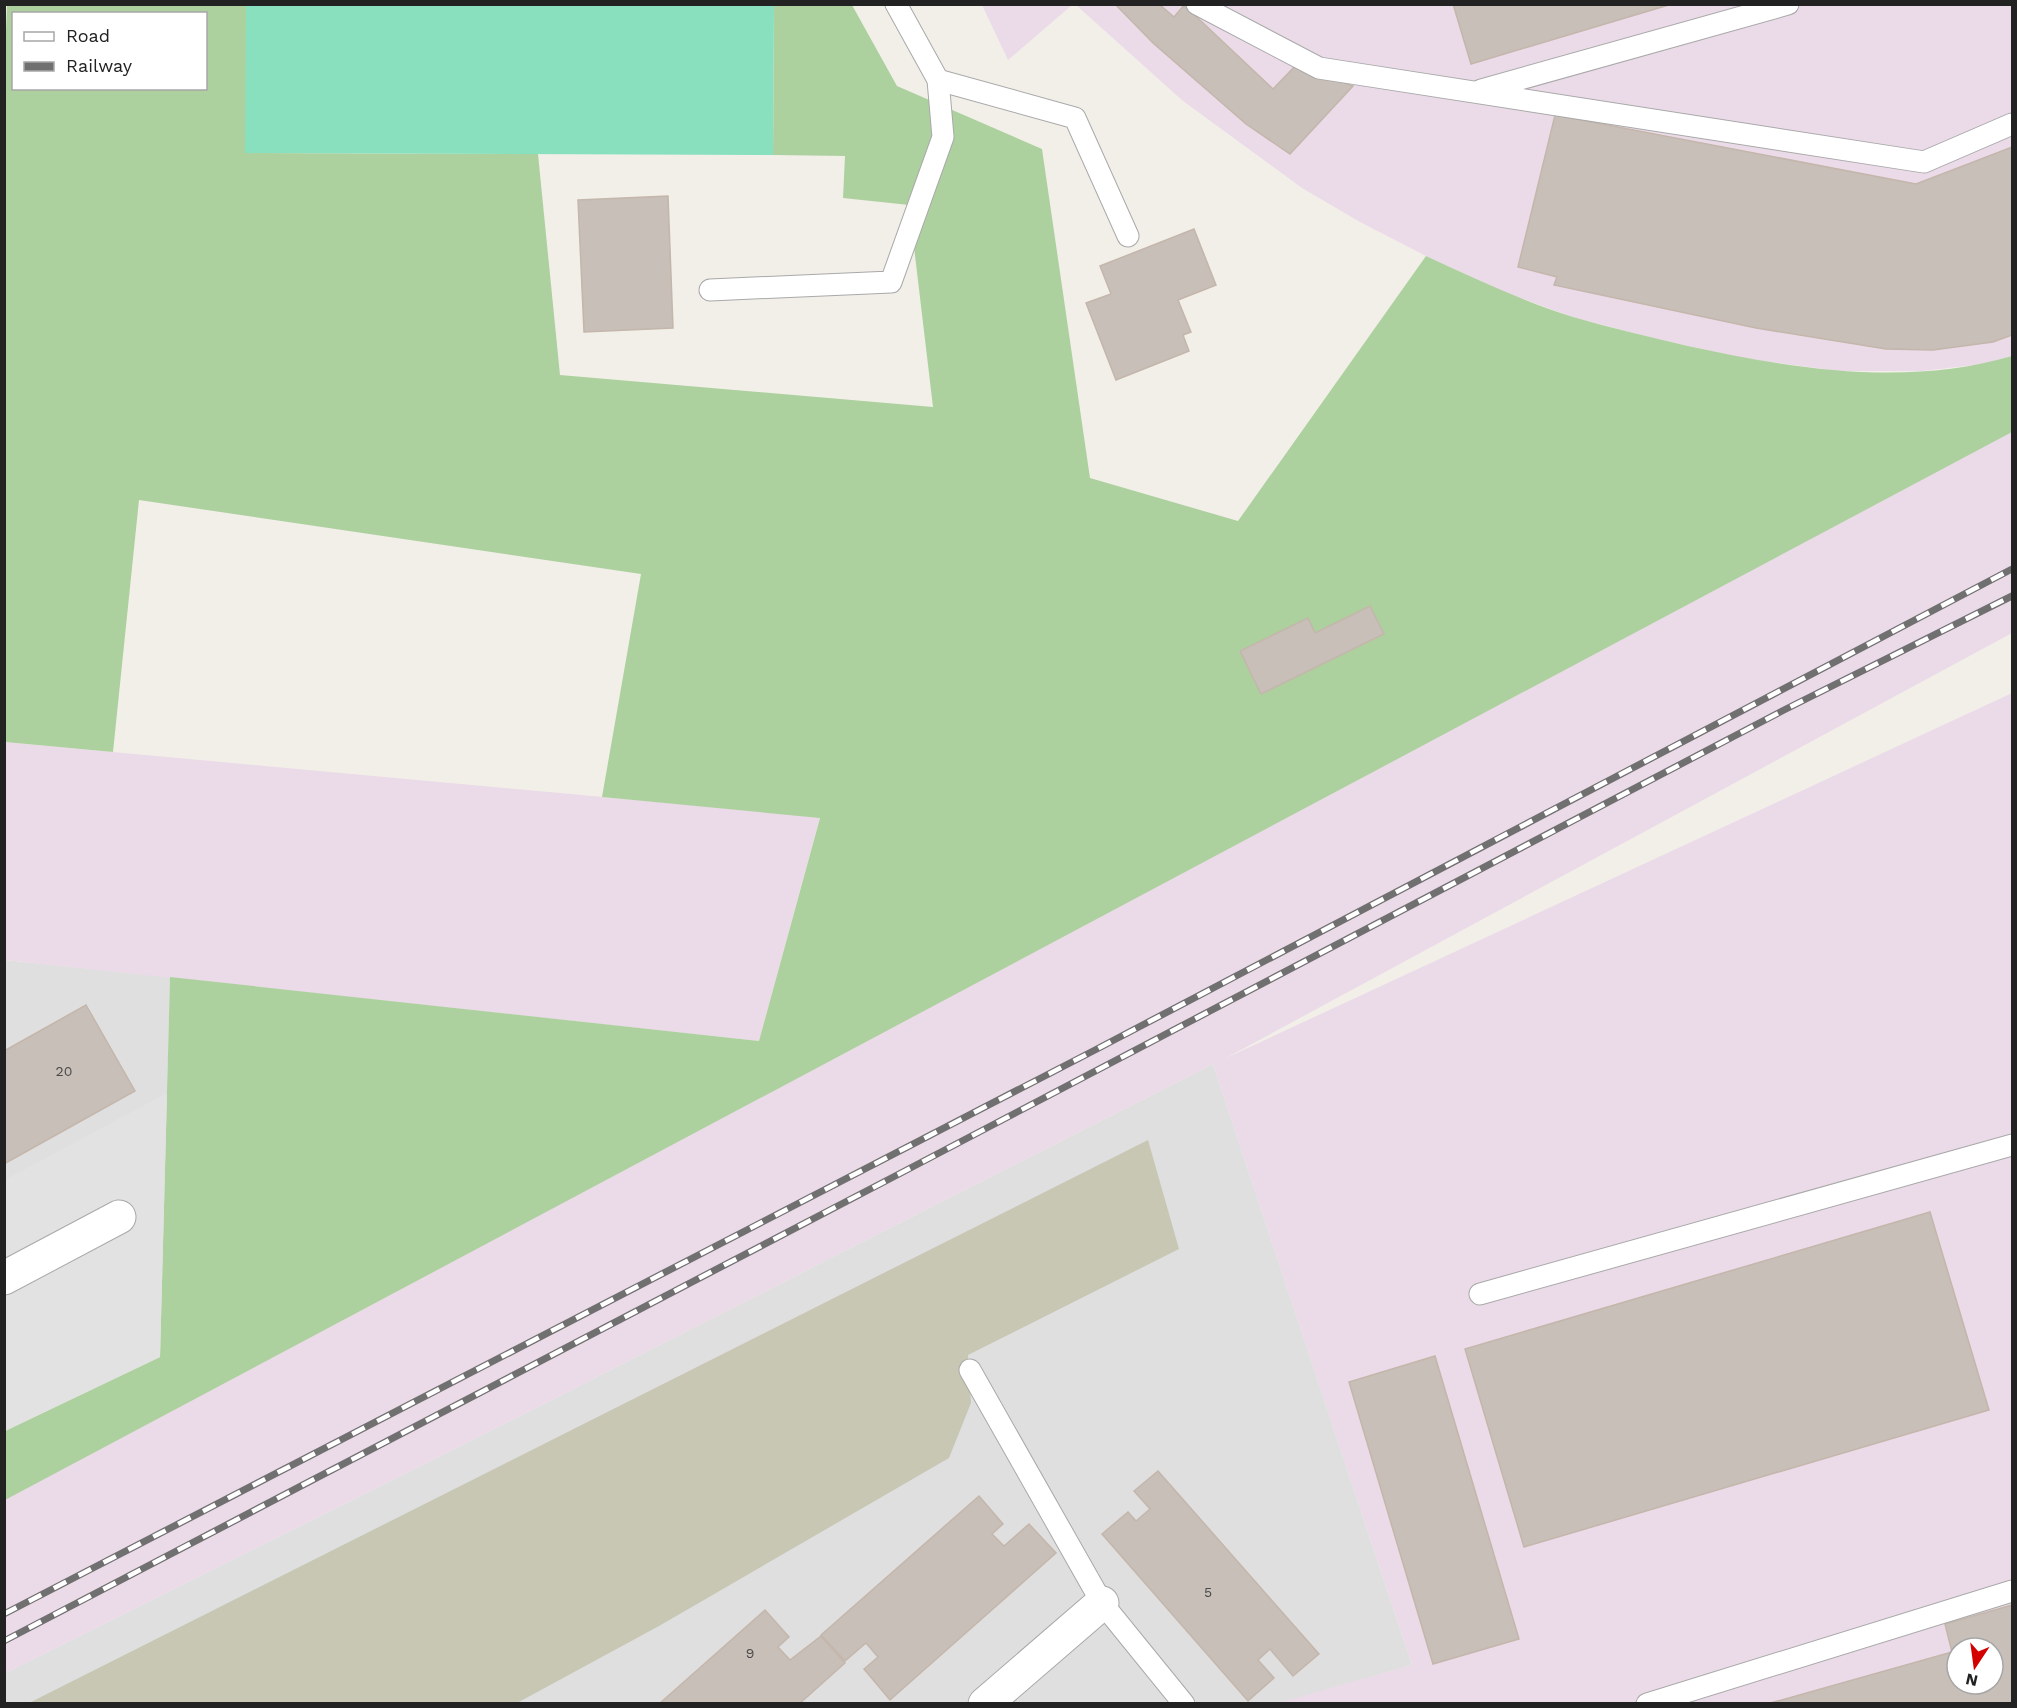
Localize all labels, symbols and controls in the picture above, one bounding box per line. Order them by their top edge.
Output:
legend [12,12,207,90]
text: Road [66,25,110,46]
text: Railway [66,55,133,76]
house number: 20 [56,1063,72,1079]
house number: 5 [1204,1584,1212,1600]
north arrow [1945,1636,2005,1696]
house number: 9 [746,1645,754,1661]
text: N [1964,1670,1980,1691]

